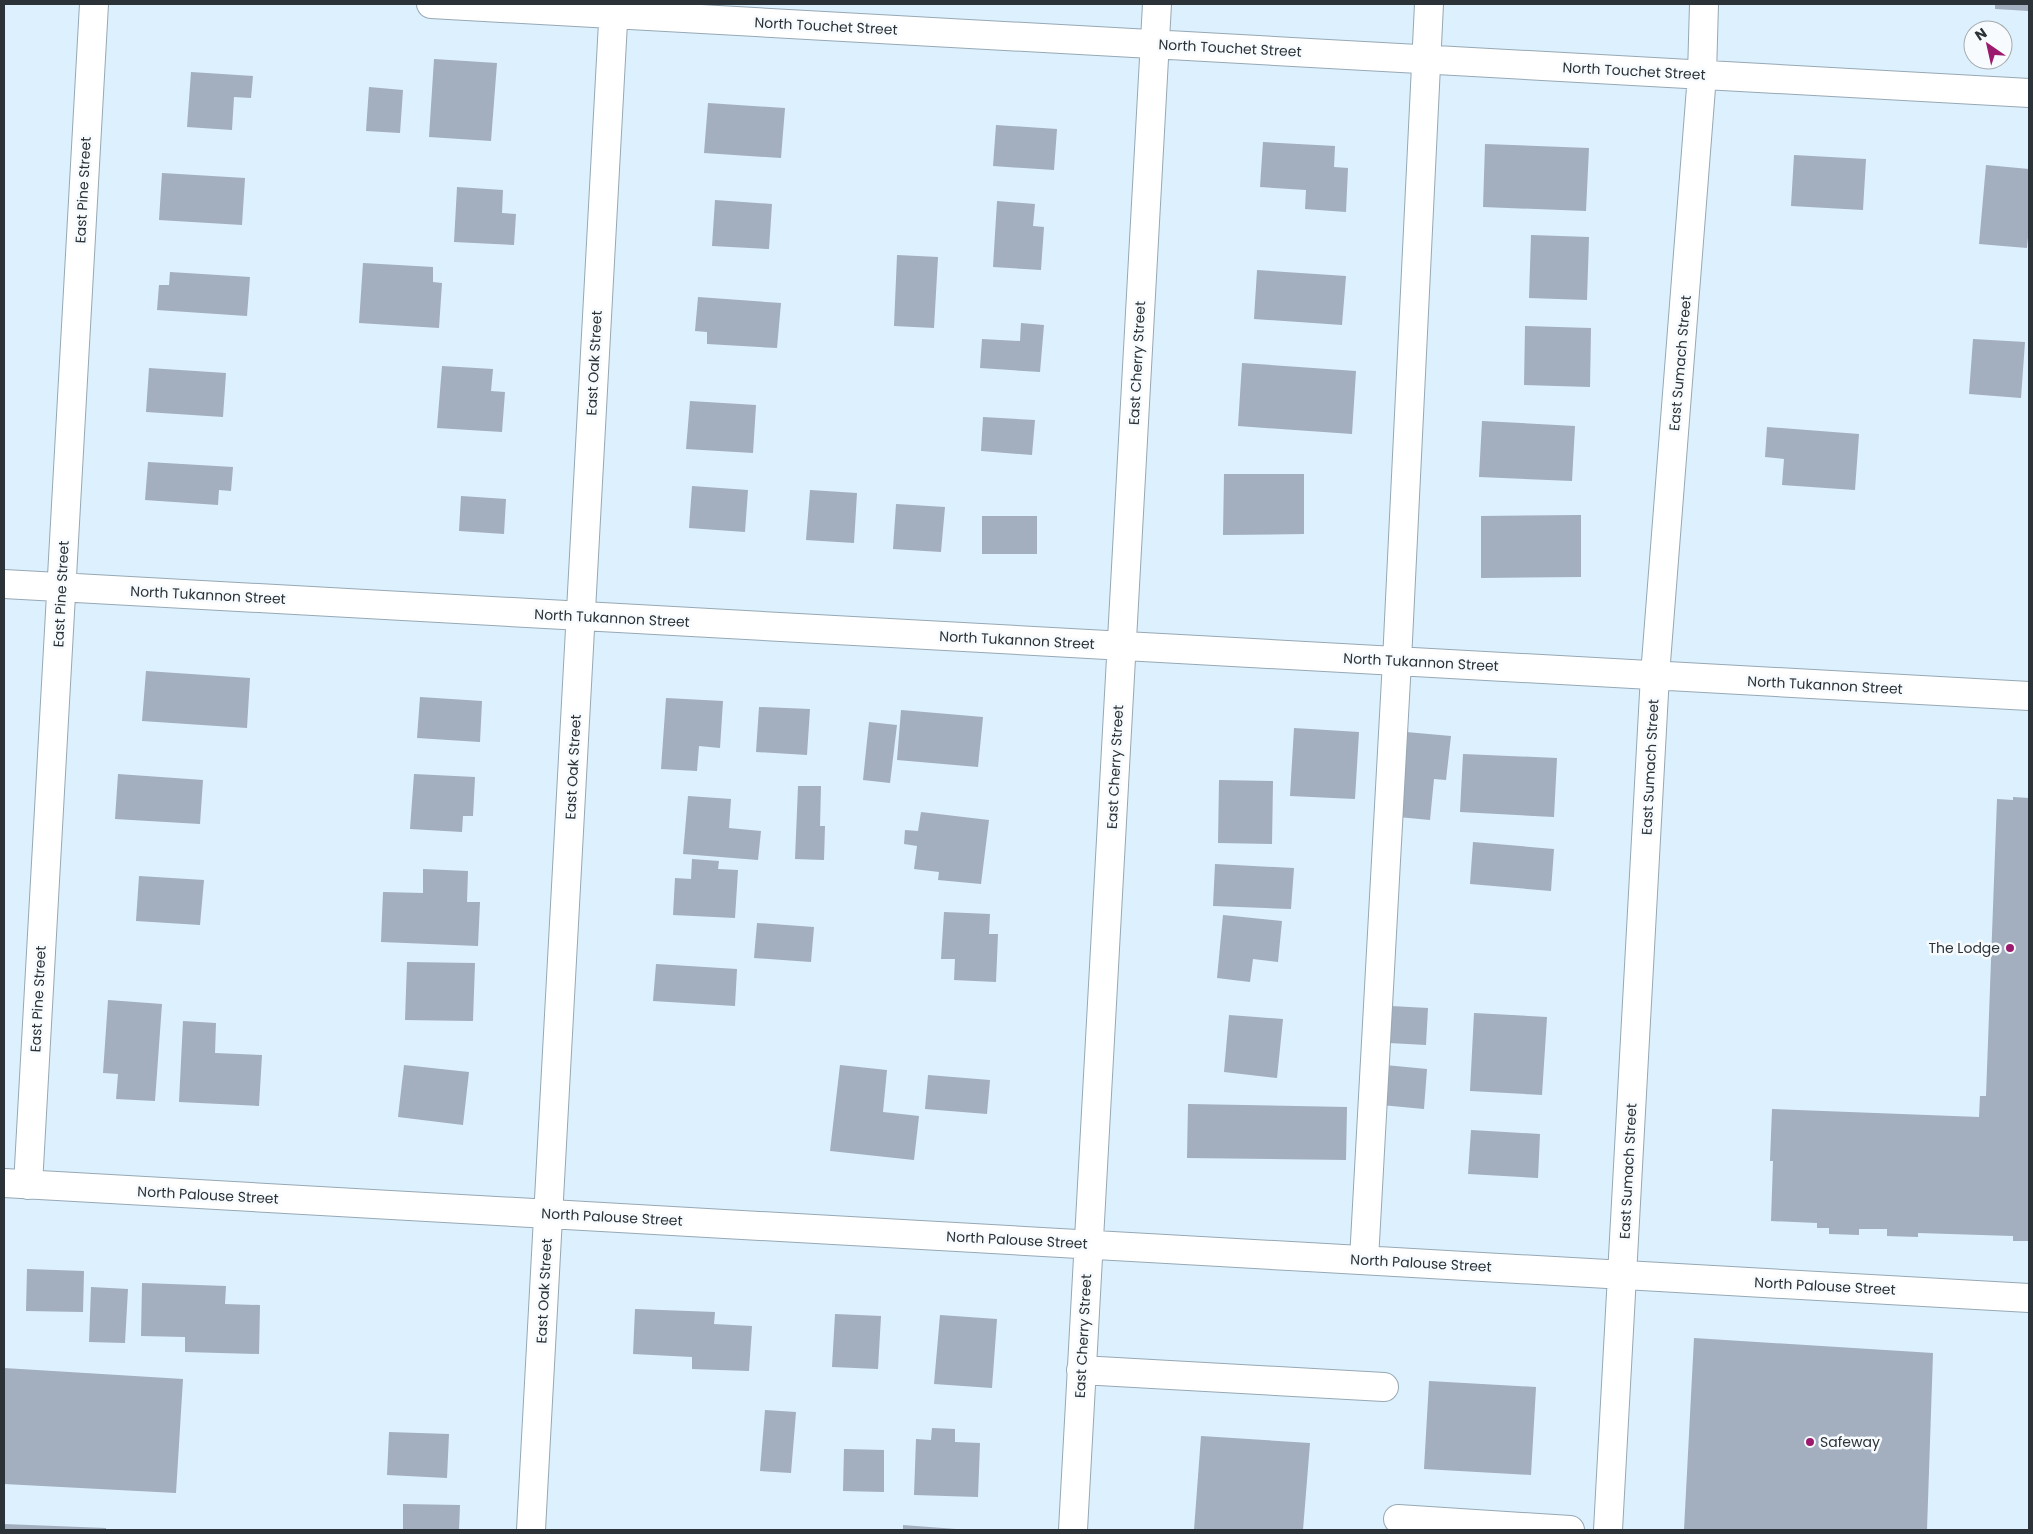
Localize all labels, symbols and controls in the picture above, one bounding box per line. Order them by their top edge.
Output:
street label: North Touchet Street [754,12,898,40]
north arrow [1963,20,2013,70]
text: N [1971,23,1991,45]
street label: North Touchet Street [1158,34,1302,62]
street label: North Touchet Street [1562,57,1706,85]
street label: East Pine Street [70,136,96,244]
street label: East Sumach Street [1664,294,1696,432]
street label: East Cherry Street [1124,300,1150,426]
street label: East Oak Street [581,310,607,416]
street label: East Pine Street [48,540,74,648]
street label: North Tukannon Street [130,581,286,609]
street label: North Tukannon Street [534,604,690,632]
street label: North Tukannon Street [939,626,1095,654]
street label: North Tukannon Street [1343,648,1499,676]
street label: North Tukannon Street [1747,671,1903,699]
street label: East Sumach Street [1636,699,1664,835]
street label: East Cherry Street [1102,704,1128,830]
street label: East Oak Street [560,714,586,820]
place label: The Lodge [1928,938,2000,958]
marker: The Lodge [2004,942,2016,954]
street label: East Pine Street [25,945,51,1053]
street label: East Sumach Street [1614,1103,1642,1239]
street label: North Palouse Street [137,1181,279,1209]
street label: North Palouse Street [541,1203,683,1231]
street label: North Palouse Street [946,1226,1088,1254]
street label: East Oak Street [531,1238,557,1344]
street label: North Palouse Street [1350,1249,1492,1277]
street label: North Palouse Street [1754,1272,1896,1300]
street label: East Cherry Street [1070,1273,1096,1399]
place label: Safeway [1820,1432,1880,1452]
marker: Safeway [1804,1436,1816,1448]

